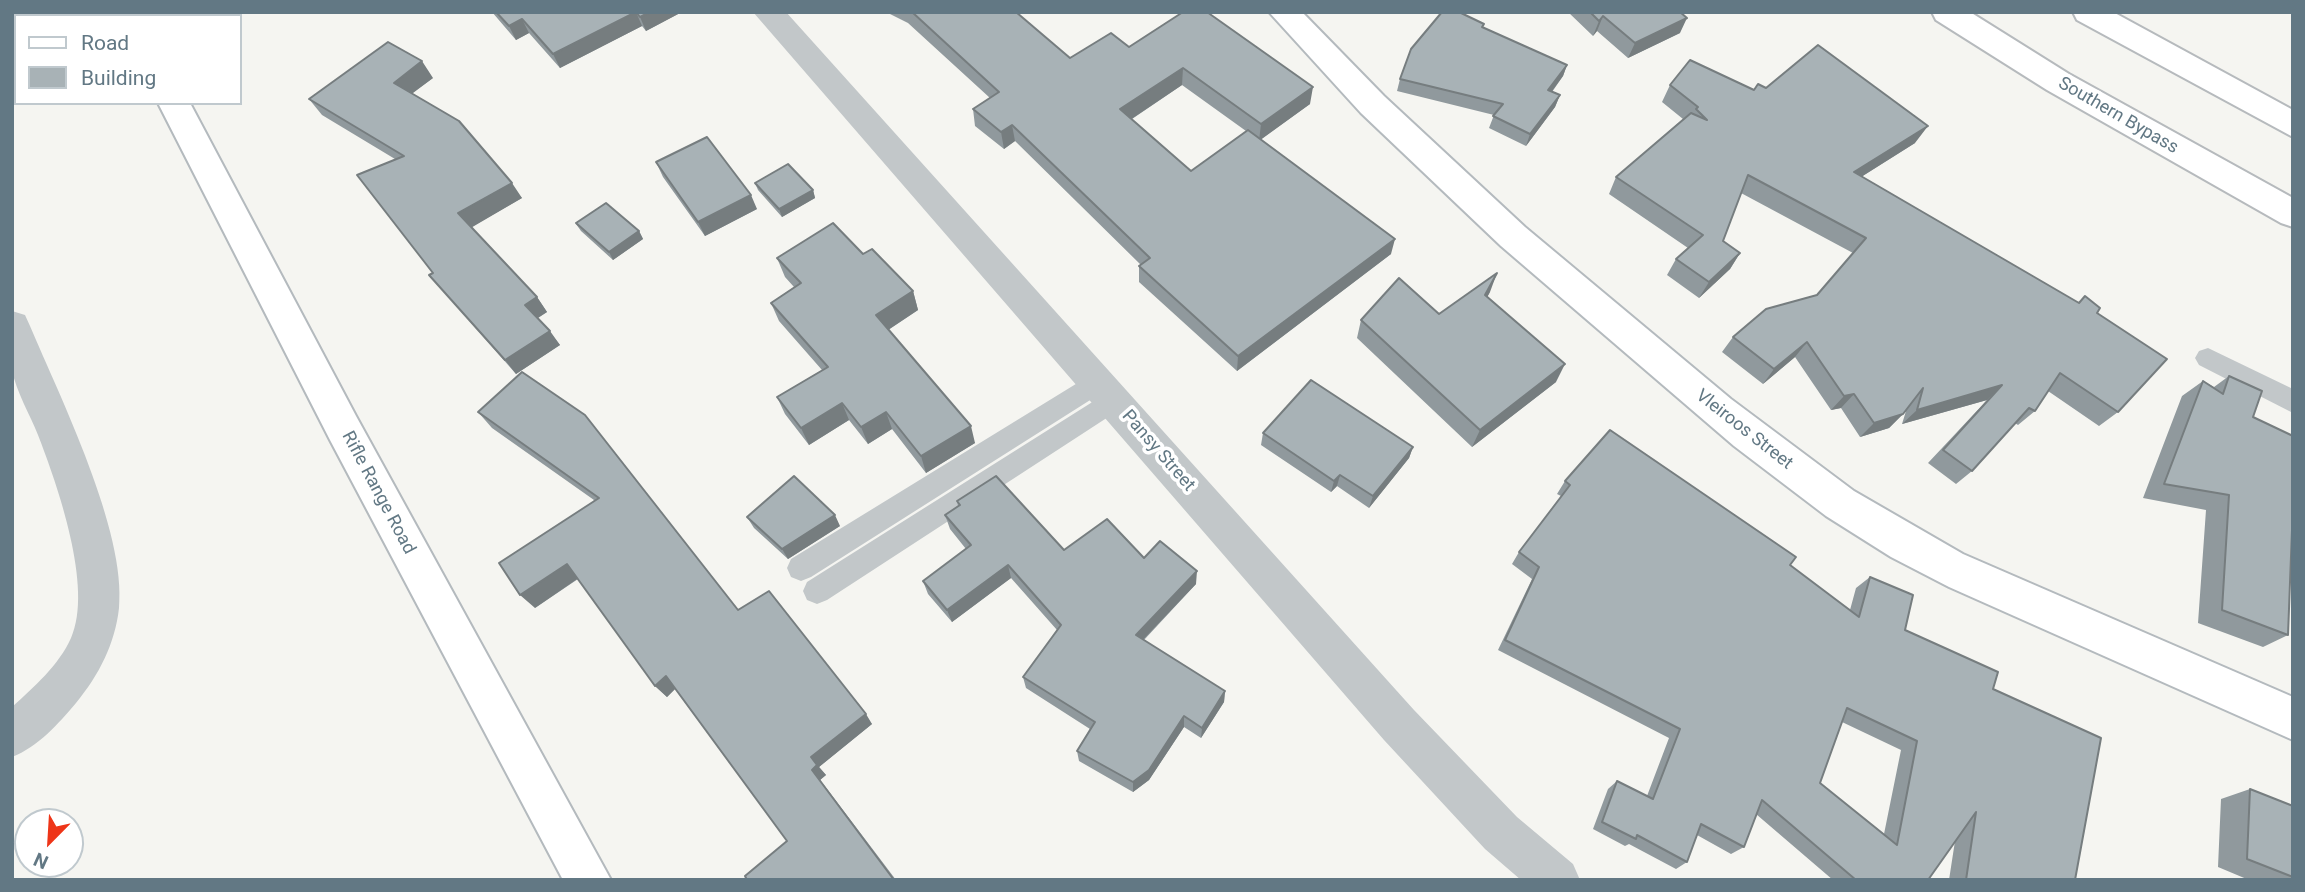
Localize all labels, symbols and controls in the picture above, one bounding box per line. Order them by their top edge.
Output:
legend [14,14,242,105]
text: Road [81,31,129,55]
text: Building [81,66,156,90]
street label: Southern Bypass [2054,73,2182,159]
street label: Vleiroos Street [1691,385,1797,475]
street label: Pansy Street [1117,406,1199,496]
street label: Rifle Range Road [337,428,419,558]
north arrow [14,808,84,878]
text: N [30,848,52,874]

